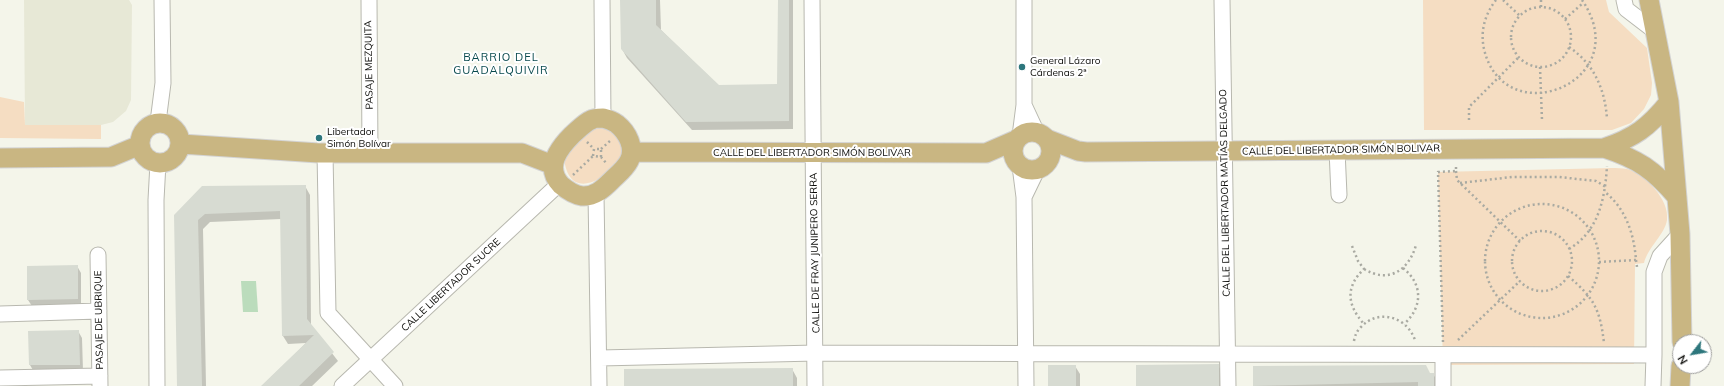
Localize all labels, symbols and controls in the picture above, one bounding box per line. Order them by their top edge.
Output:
street label: PASAJE MEZQUITA [362,20,376,110]
district label: BARRIO DEL GUADALQUIVIR [453,51,549,77]
place label: General Lázaro Cárdenas 2ª [1030,55,1100,78]
marker: General Lázaro Cárdenas 2ª [1017,62,1027,72]
street label: CALLE DEL LIBERTADOR MATÍAS DELGADO [1217,89,1233,297]
place label: Libertador Simón Bolívar [327,126,391,150]
marker: Libertador Simón Bolívar [314,133,324,143]
street label: CALLE DEL LIBERTADOR SIMÓN BOLIVAR [1242,142,1440,158]
street label: CALLE DEL LIBERTADOR SIMÓN BOLIVAR [713,147,911,159]
street label: CALLE DE FRAY JUNIPERO SERRA [808,173,822,333]
street label: CALLE LIBERTADOR SUCRE [399,236,503,334]
street label: PASAJE DE UBRIQUE [92,270,106,370]
north arrow [1672,334,1712,374]
text: N [1674,352,1691,367]

